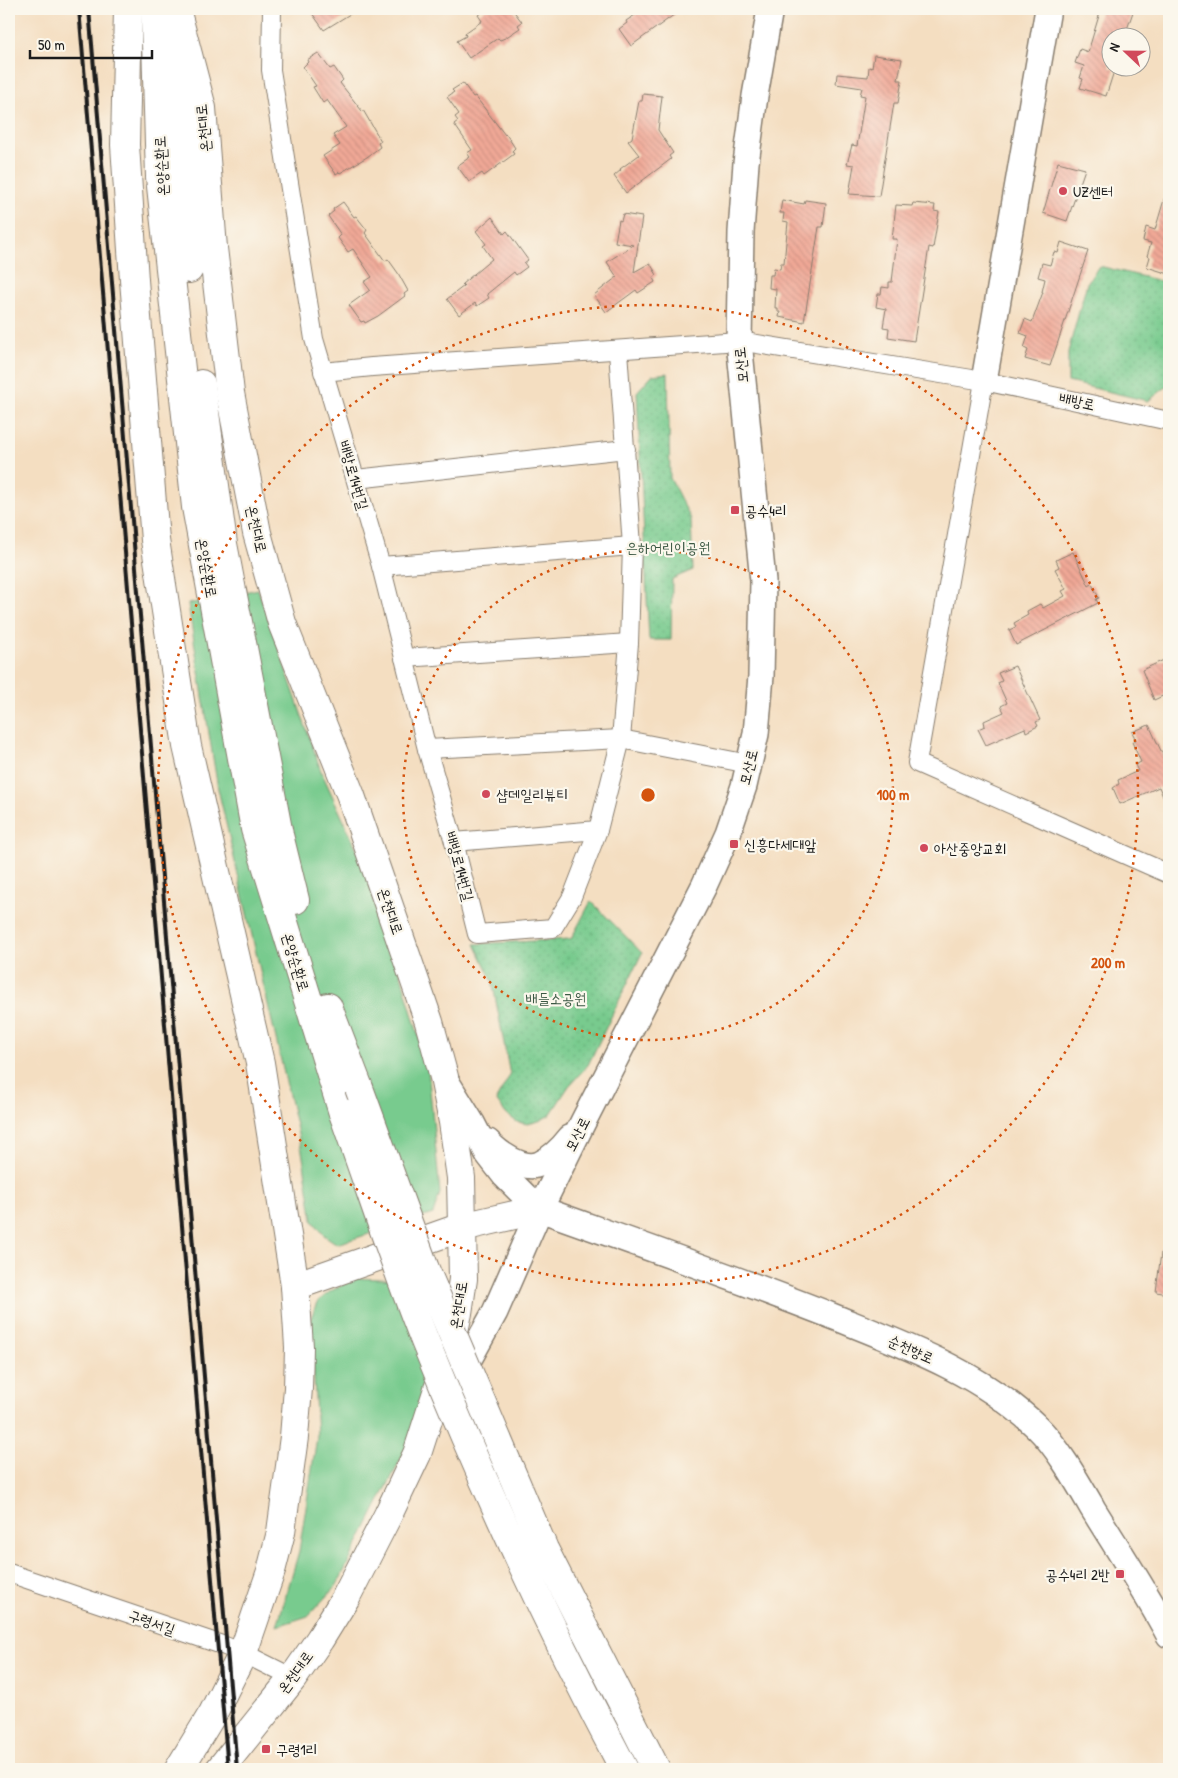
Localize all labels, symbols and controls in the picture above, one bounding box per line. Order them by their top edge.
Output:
scale bar [30,28,152,60]
north arrow [1100,28,1150,78]
text: 50 m [38,34,65,55]
text: N [1103,39,1124,54]
street label: 온천대로 [190,103,216,153]
street label: 온양순환로 [149,135,173,197]
place label: UZ센터 [1073,181,1113,202]
marker: UZ센터 [1057,185,1069,197]
street label: 모산로 [729,346,753,384]
street label: 배방로 [1057,387,1097,415]
street label: 배방로14번길 [334,438,374,512]
place label: 공수4리 [745,500,787,521]
street label: 온천대로 [241,503,273,555]
marker: 공수4리 [729,504,741,516]
street label: 온양순환로 [191,536,223,600]
park label: 은하어린이공원 [626,537,710,558]
street label: 모산로 [733,747,763,787]
place label: 샵데일리뷰티 [496,784,568,805]
text: 100 m [877,784,909,805]
centre of rings [639,786,657,804]
marker: 샵데일리뷰티 [480,788,492,800]
street label: 배방로14번길 [441,829,479,903]
place label: 신흥다세대앞 [744,834,816,855]
marker: 신흥다세대앞 [728,838,740,850]
place label: 아산중앙교회 [934,838,1006,859]
marker: 아산중앙교회 [918,842,930,854]
street label: 온천대로 [373,885,409,937]
street label: 온양순환로 [277,930,315,994]
text: 200 m [1091,952,1125,973]
park label: 배들소공원 [526,988,586,1009]
street label: 모산로 [559,1113,595,1155]
street label: 온천대로 [444,1280,472,1330]
street label: 순천향로 [885,1330,937,1368]
place label: 공수4리 2반 [1046,1564,1110,1585]
marker: 공수4리 2반 [1114,1568,1126,1580]
street label: 구령서길 [126,1604,178,1640]
street label: 온천대로 [272,1646,318,1698]
place label: 구령1리 [276,1739,318,1760]
marker: 구령1리 [260,1743,272,1755]

